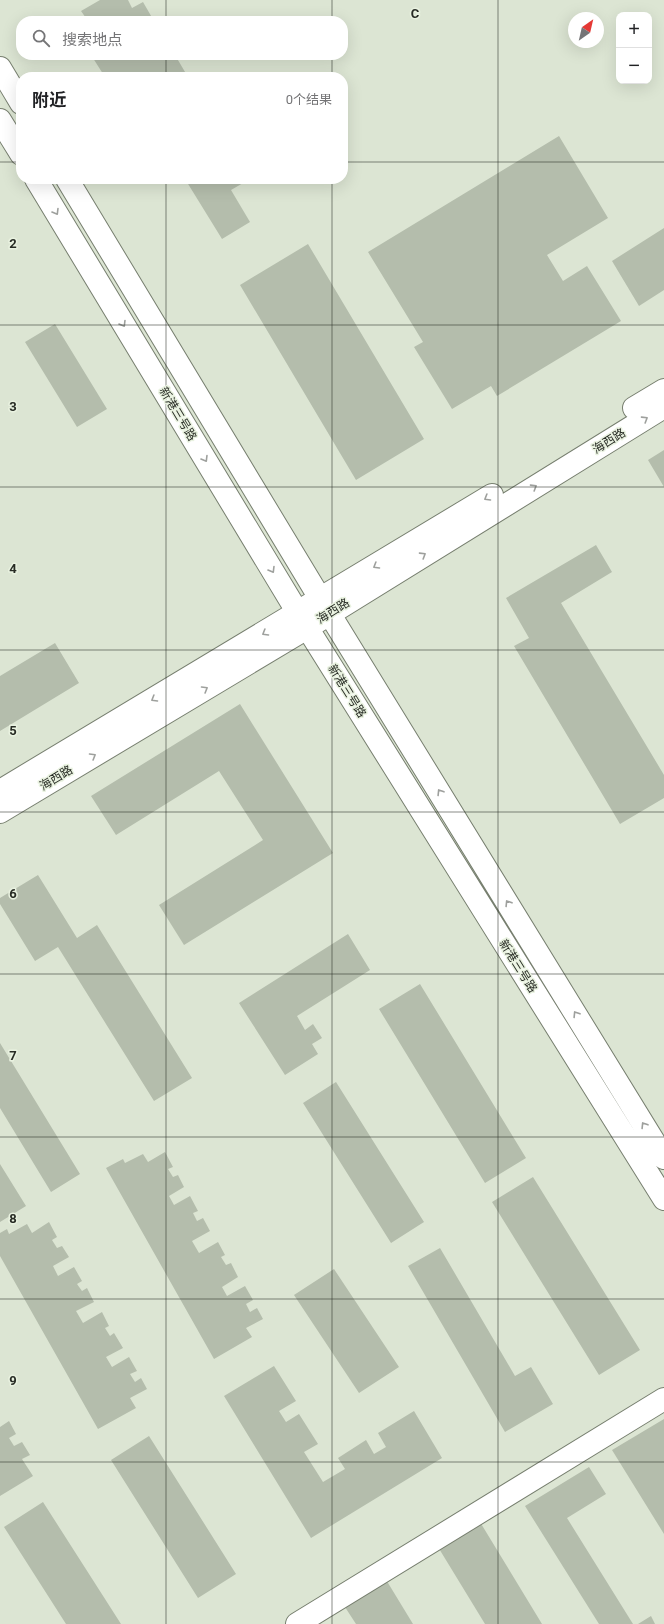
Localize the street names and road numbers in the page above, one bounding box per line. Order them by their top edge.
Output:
street label: 新港三号路 [157,385,199,443]
street label: 海西路 [590,426,628,456]
street label: 海西路 [314,596,352,626]
street label: 新港三号路 [325,662,369,720]
street label: 海西路 [37,763,75,793]
street label: 新港三号路 [496,937,540,995]

